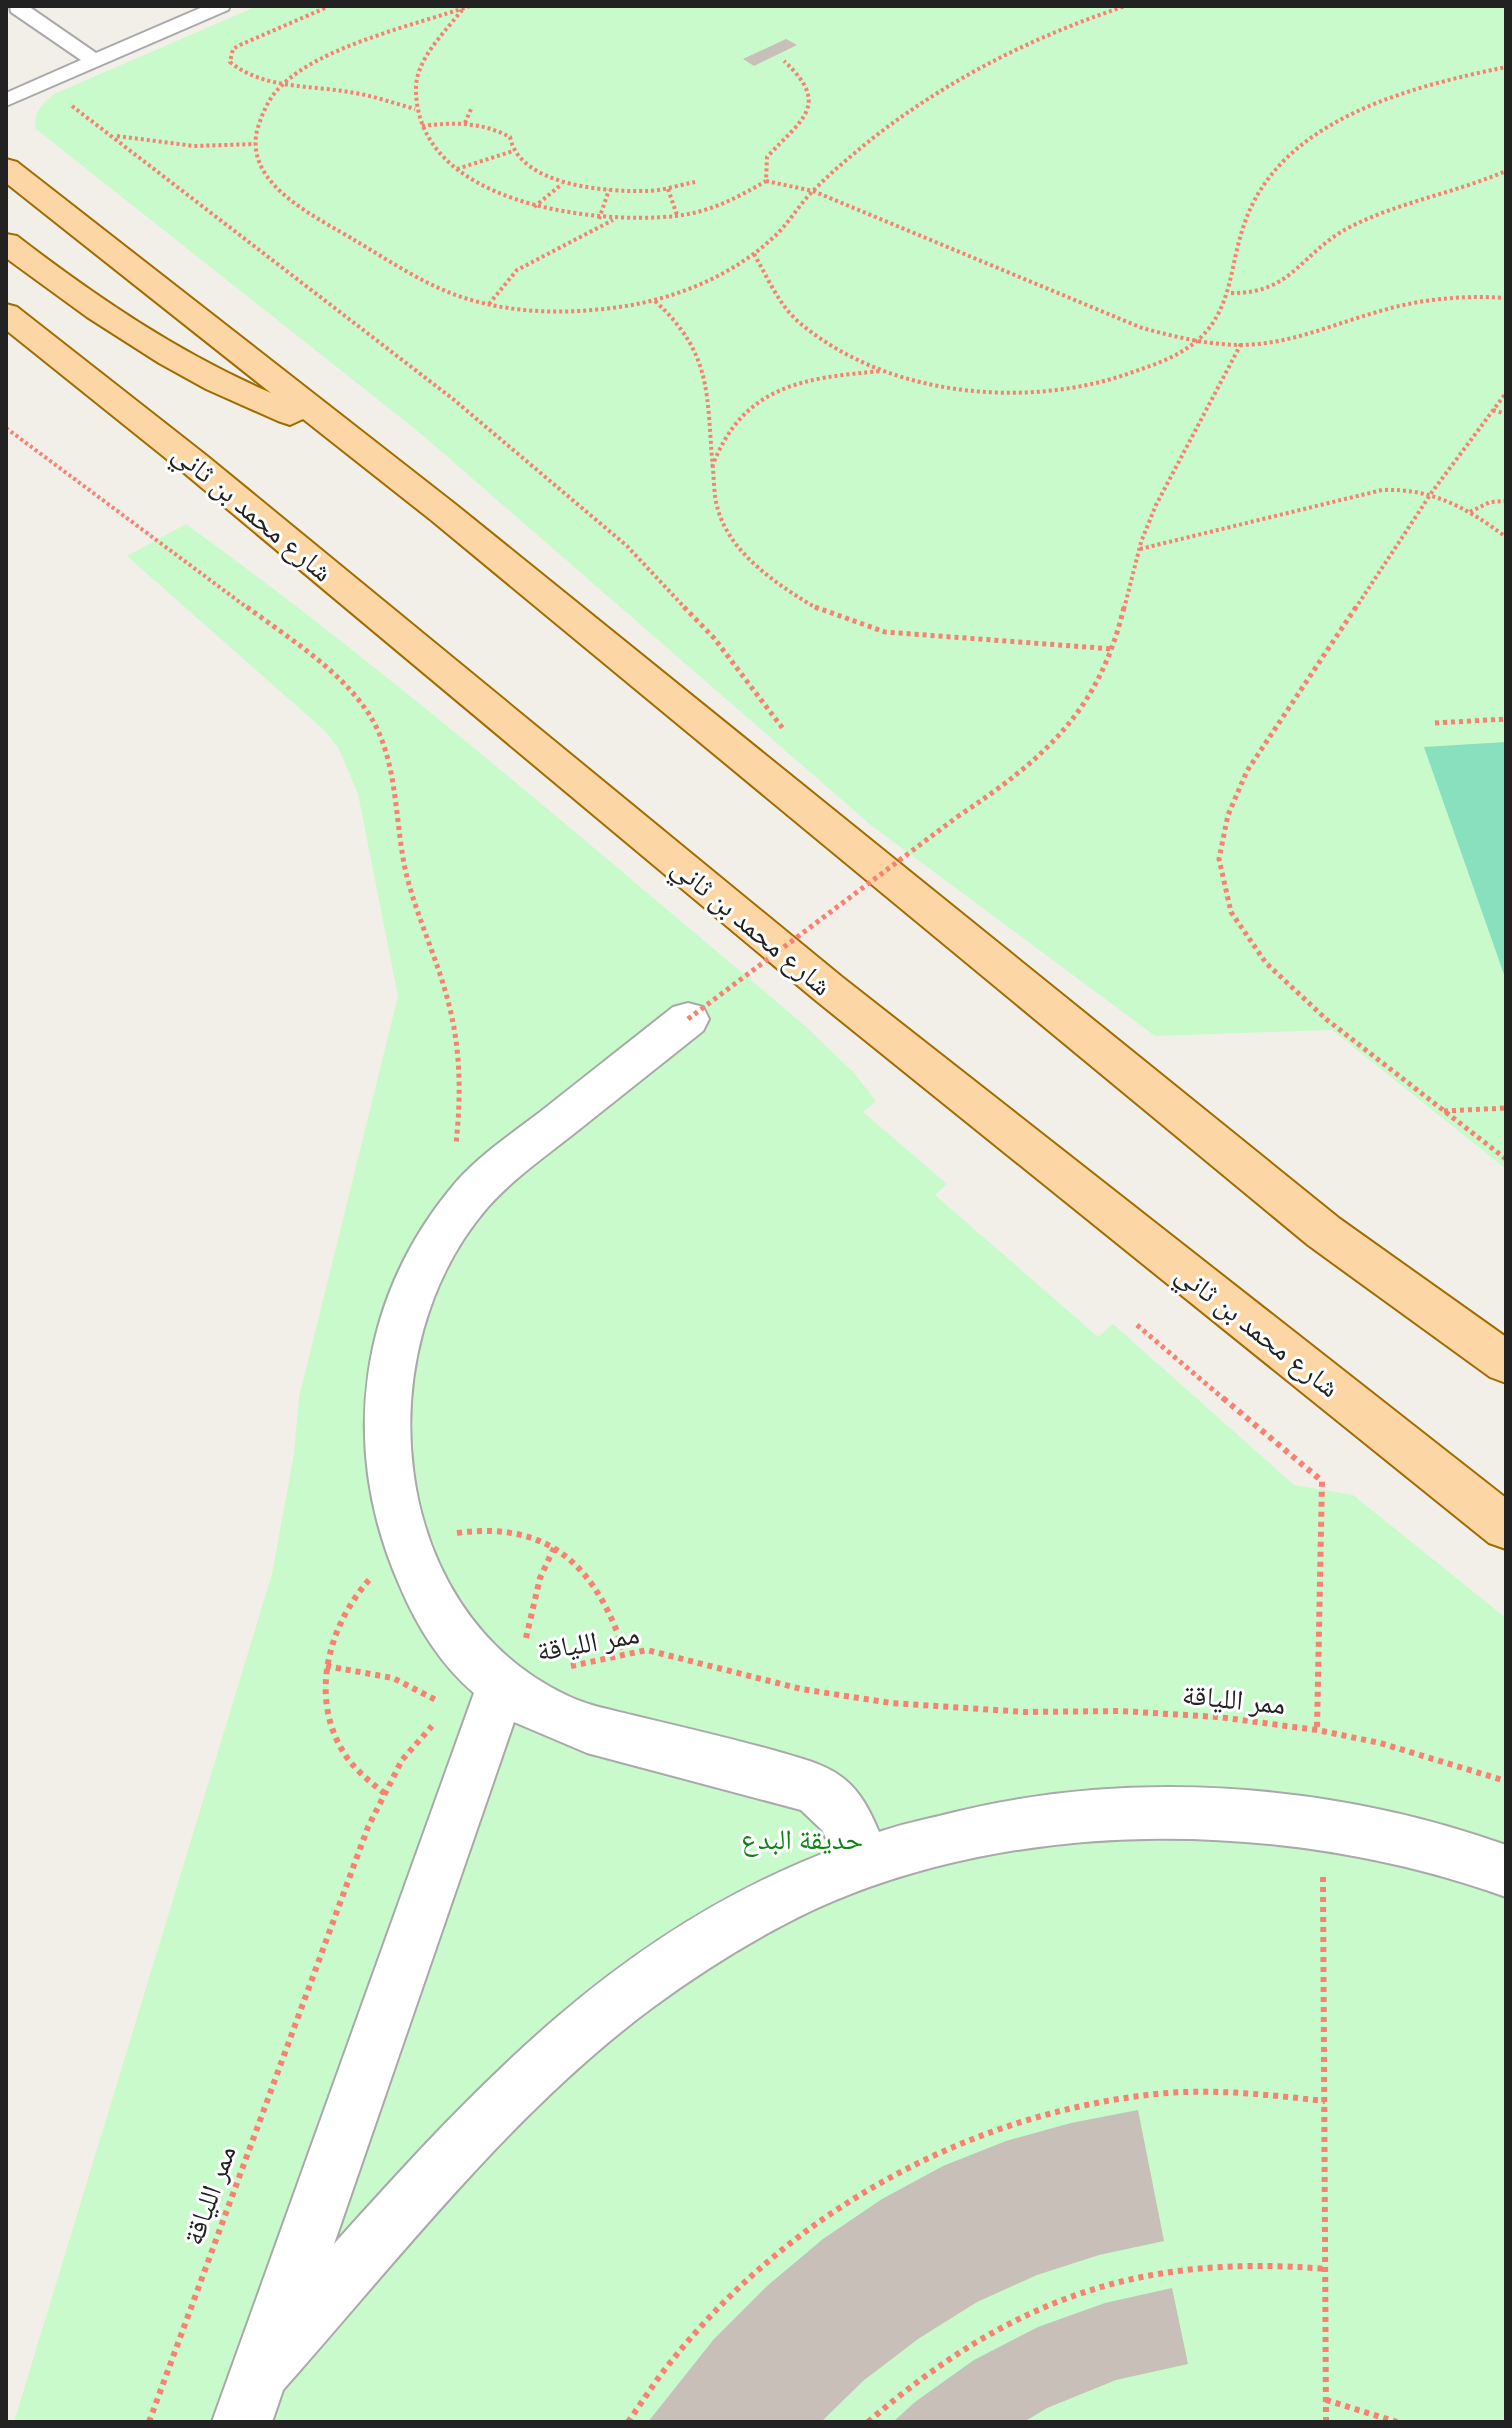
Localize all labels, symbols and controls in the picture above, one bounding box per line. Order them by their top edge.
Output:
street label: شارع محمد بن ثاني [162,435,340,593]
street label: شارع محمد بن ثاني [661,849,839,1007]
street label: شارع محمد بن ثاني [1166,1256,1346,1409]
street label: ممر اللياقة [534,1616,642,1667]
street label: ممر اللياقة [1181,1677,1287,1721]
park label: حديقة البدع [741,1822,863,1857]
street label: ممر اللياقة [175,2141,242,2249]

